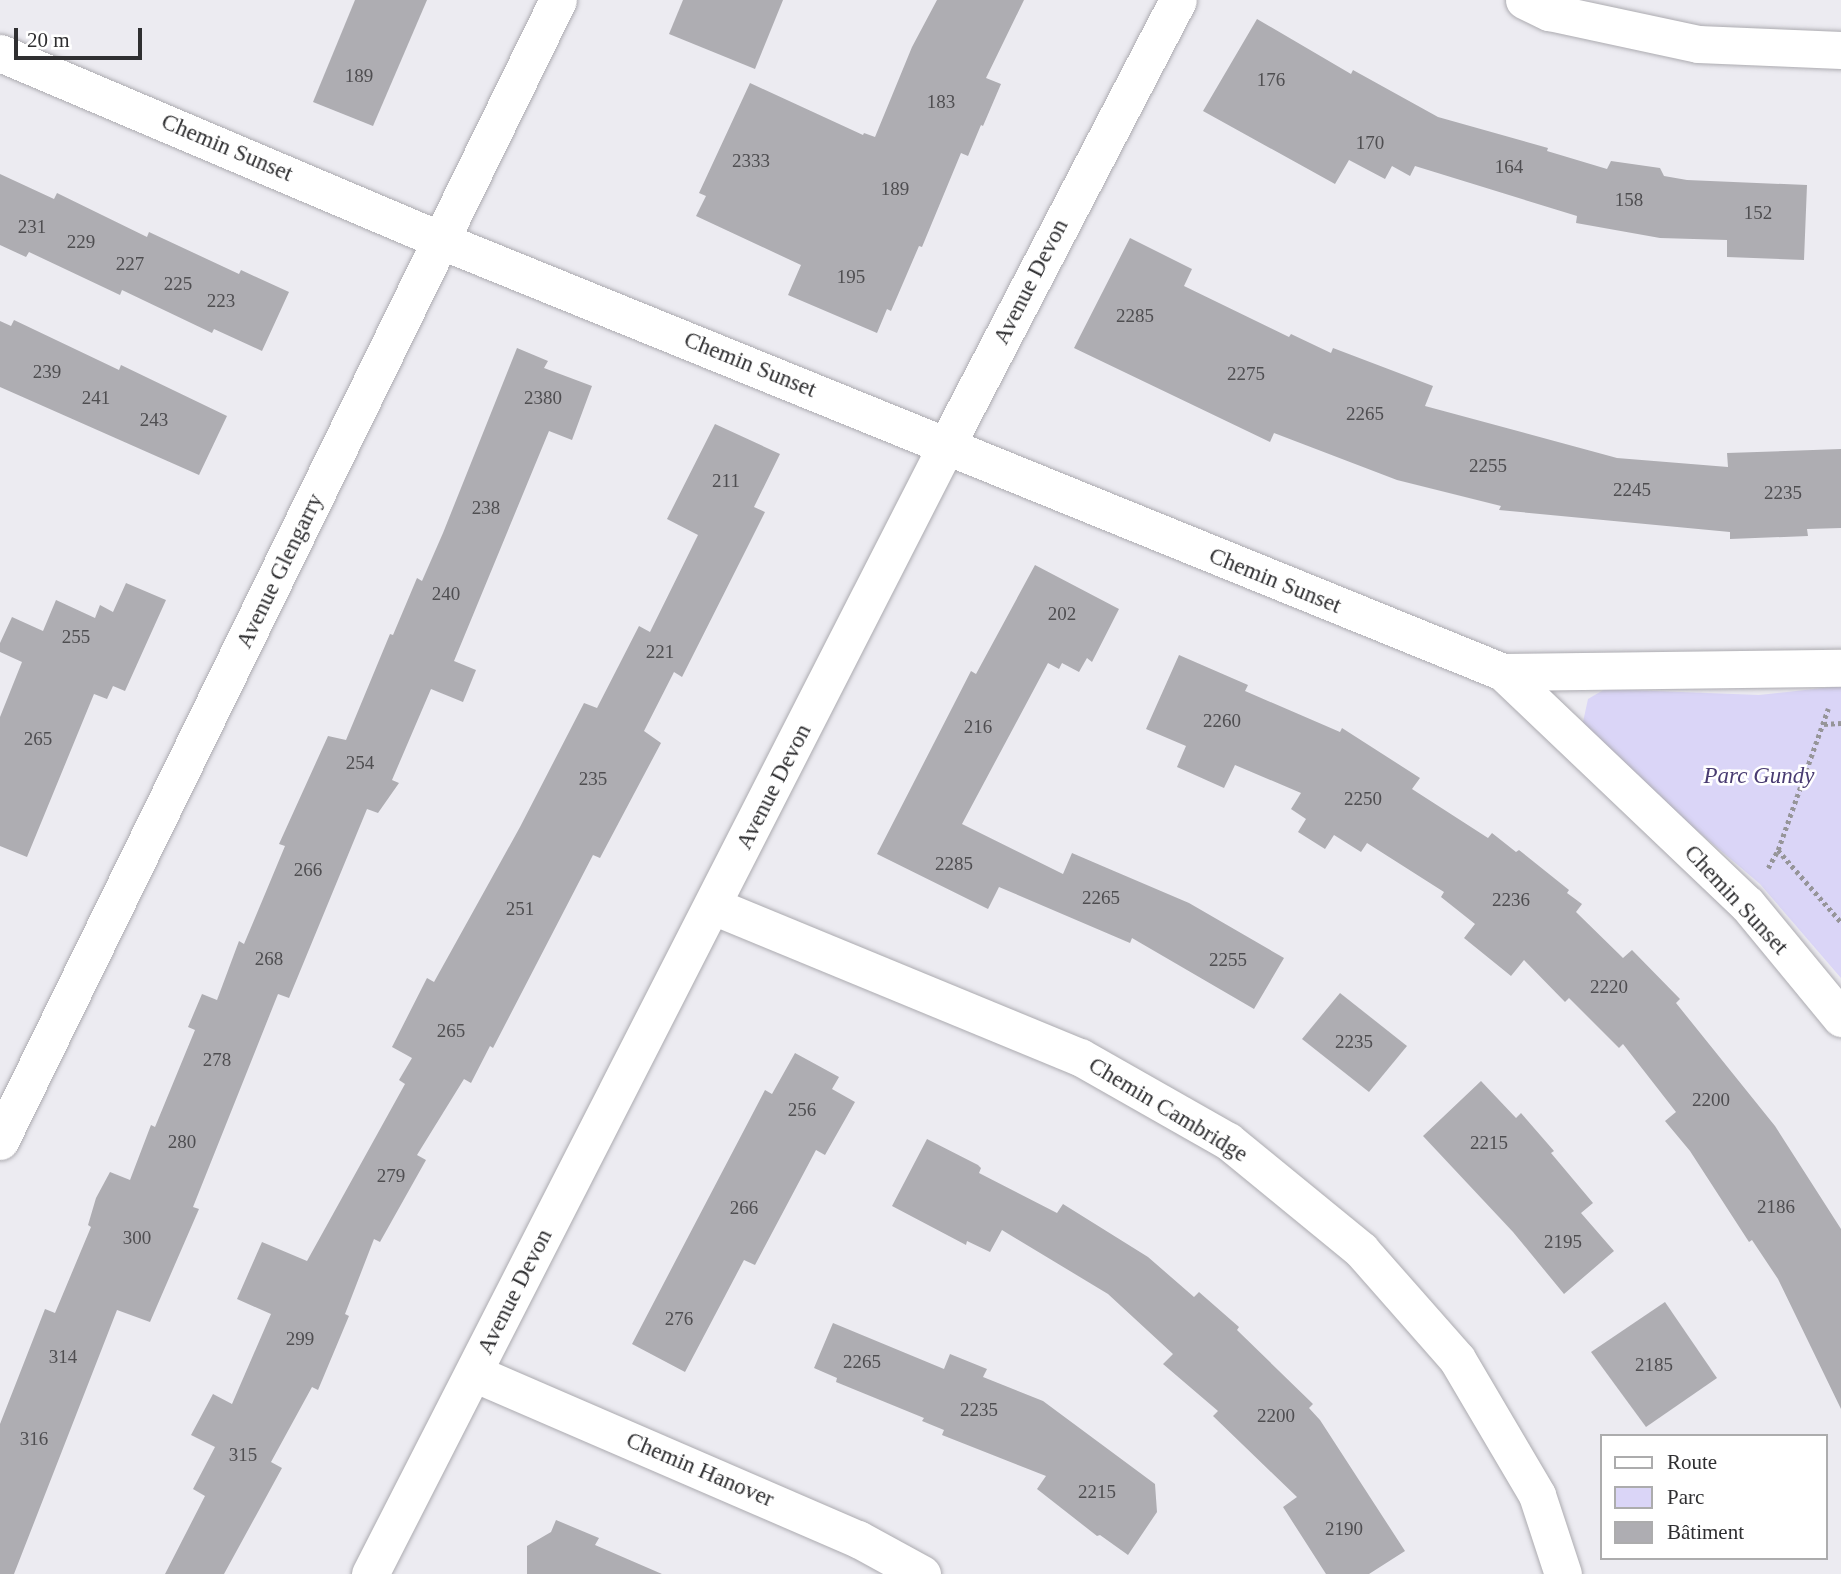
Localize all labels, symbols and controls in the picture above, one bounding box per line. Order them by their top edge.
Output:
scale bar [18,14,145,58]
text: 20 m [27,28,70,52]
house number: 189 [345,65,373,87]
house number: 176 [1257,69,1285,91]
house number: 183 [927,91,955,113]
street label: Chemin Sunset [157,108,297,188]
house number: 170 [1356,132,1384,154]
house number: 2333 [732,150,770,172]
house number: 164 [1495,156,1523,178]
house number: 189 [881,178,909,200]
house number: 158 [1615,189,1643,211]
house number: 152 [1744,202,1772,224]
street label: Avenue Devon [988,215,1074,349]
house number: 231 [18,216,46,238]
house number: 229 [67,231,95,253]
house number: 227 [116,253,144,275]
house number: 195 [837,266,865,288]
house number: 225 [164,273,192,295]
house number: 223 [207,290,235,312]
house number: 2285 [1116,305,1154,327]
street label: Chemin Sunset [680,326,820,404]
house number: 239 [33,361,61,383]
house number: 2275 [1227,363,1265,385]
house number: 241 [82,387,110,409]
house number: 2380 [524,387,562,409]
house number: 2265 [1346,403,1384,425]
house number: 243 [140,409,168,431]
house number: 2255 [1469,455,1507,477]
house number: 211 [712,470,740,492]
house number: 2245 [1613,479,1651,501]
house number: 2235 [1764,482,1802,504]
street label: Avenue Glengarry [231,489,329,653]
house number: 238 [472,497,500,519]
street label: Chemin Sunset [1205,542,1345,620]
house number: 240 [432,583,460,605]
house number: 202 [1048,603,1076,625]
house number: 255 [62,626,90,648]
house number: 221 [646,641,674,663]
house number: 2260 [1203,710,1241,732]
house number: 216 [964,716,992,738]
street label: Avenue Devon [731,720,817,854]
house number: 265 [24,728,52,750]
house number: 254 [346,752,374,774]
park label: Parc Gundy [1704,762,1814,790]
house number: 235 [579,768,607,790]
house number: 2250 [1344,788,1382,810]
street label: Chemin Sunset [1678,839,1794,961]
house number: 2285 [935,853,973,875]
house number: 266 [294,859,322,881]
house number: 2265 [1082,887,1120,909]
house number: 2236 [1492,889,1530,911]
house number: 251 [506,898,534,920]
house number: 268 [255,948,283,970]
house number: 2255 [1209,949,1247,971]
house number: 2220 [1590,976,1628,998]
house number: 265 [437,1020,465,1042]
house number: 2235 [1335,1031,1373,1053]
house number: 278 [203,1049,231,1071]
street label: Chemin Cambridge [1083,1052,1253,1168]
house number: 2200 [1692,1089,1730,1111]
house number: 256 [788,1099,816,1121]
house number: 280 [168,1131,196,1153]
house number: 2215 [1470,1132,1508,1154]
house number: 279 [377,1165,405,1187]
house number: 2186 [1757,1196,1795,1218]
house number: 266 [730,1197,758,1219]
street label: Avenue Devon [472,1225,558,1359]
house number: 300 [123,1227,151,1249]
house number: 2195 [1544,1231,1582,1253]
house number: 276 [665,1308,693,1330]
house number: 299 [286,1328,314,1350]
house number: 314 [49,1346,77,1368]
house number: 2265 [843,1351,881,1373]
house number: 2185 [1635,1354,1673,1376]
house number: 2235 [960,1399,998,1421]
house number: 2200 [1257,1405,1295,1427]
street label: Chemin Hanover [622,1426,778,1514]
house number: 316 [20,1428,48,1450]
legend [1600,1434,1827,1560]
house number: 315 [229,1444,257,1466]
text: Route [1667,1450,1717,1474]
house number: 2215 [1078,1481,1116,1503]
text: Parc [1667,1485,1704,1509]
house number: 2190 [1325,1518,1363,1540]
text: Bâtiment [1667,1520,1744,1544]

